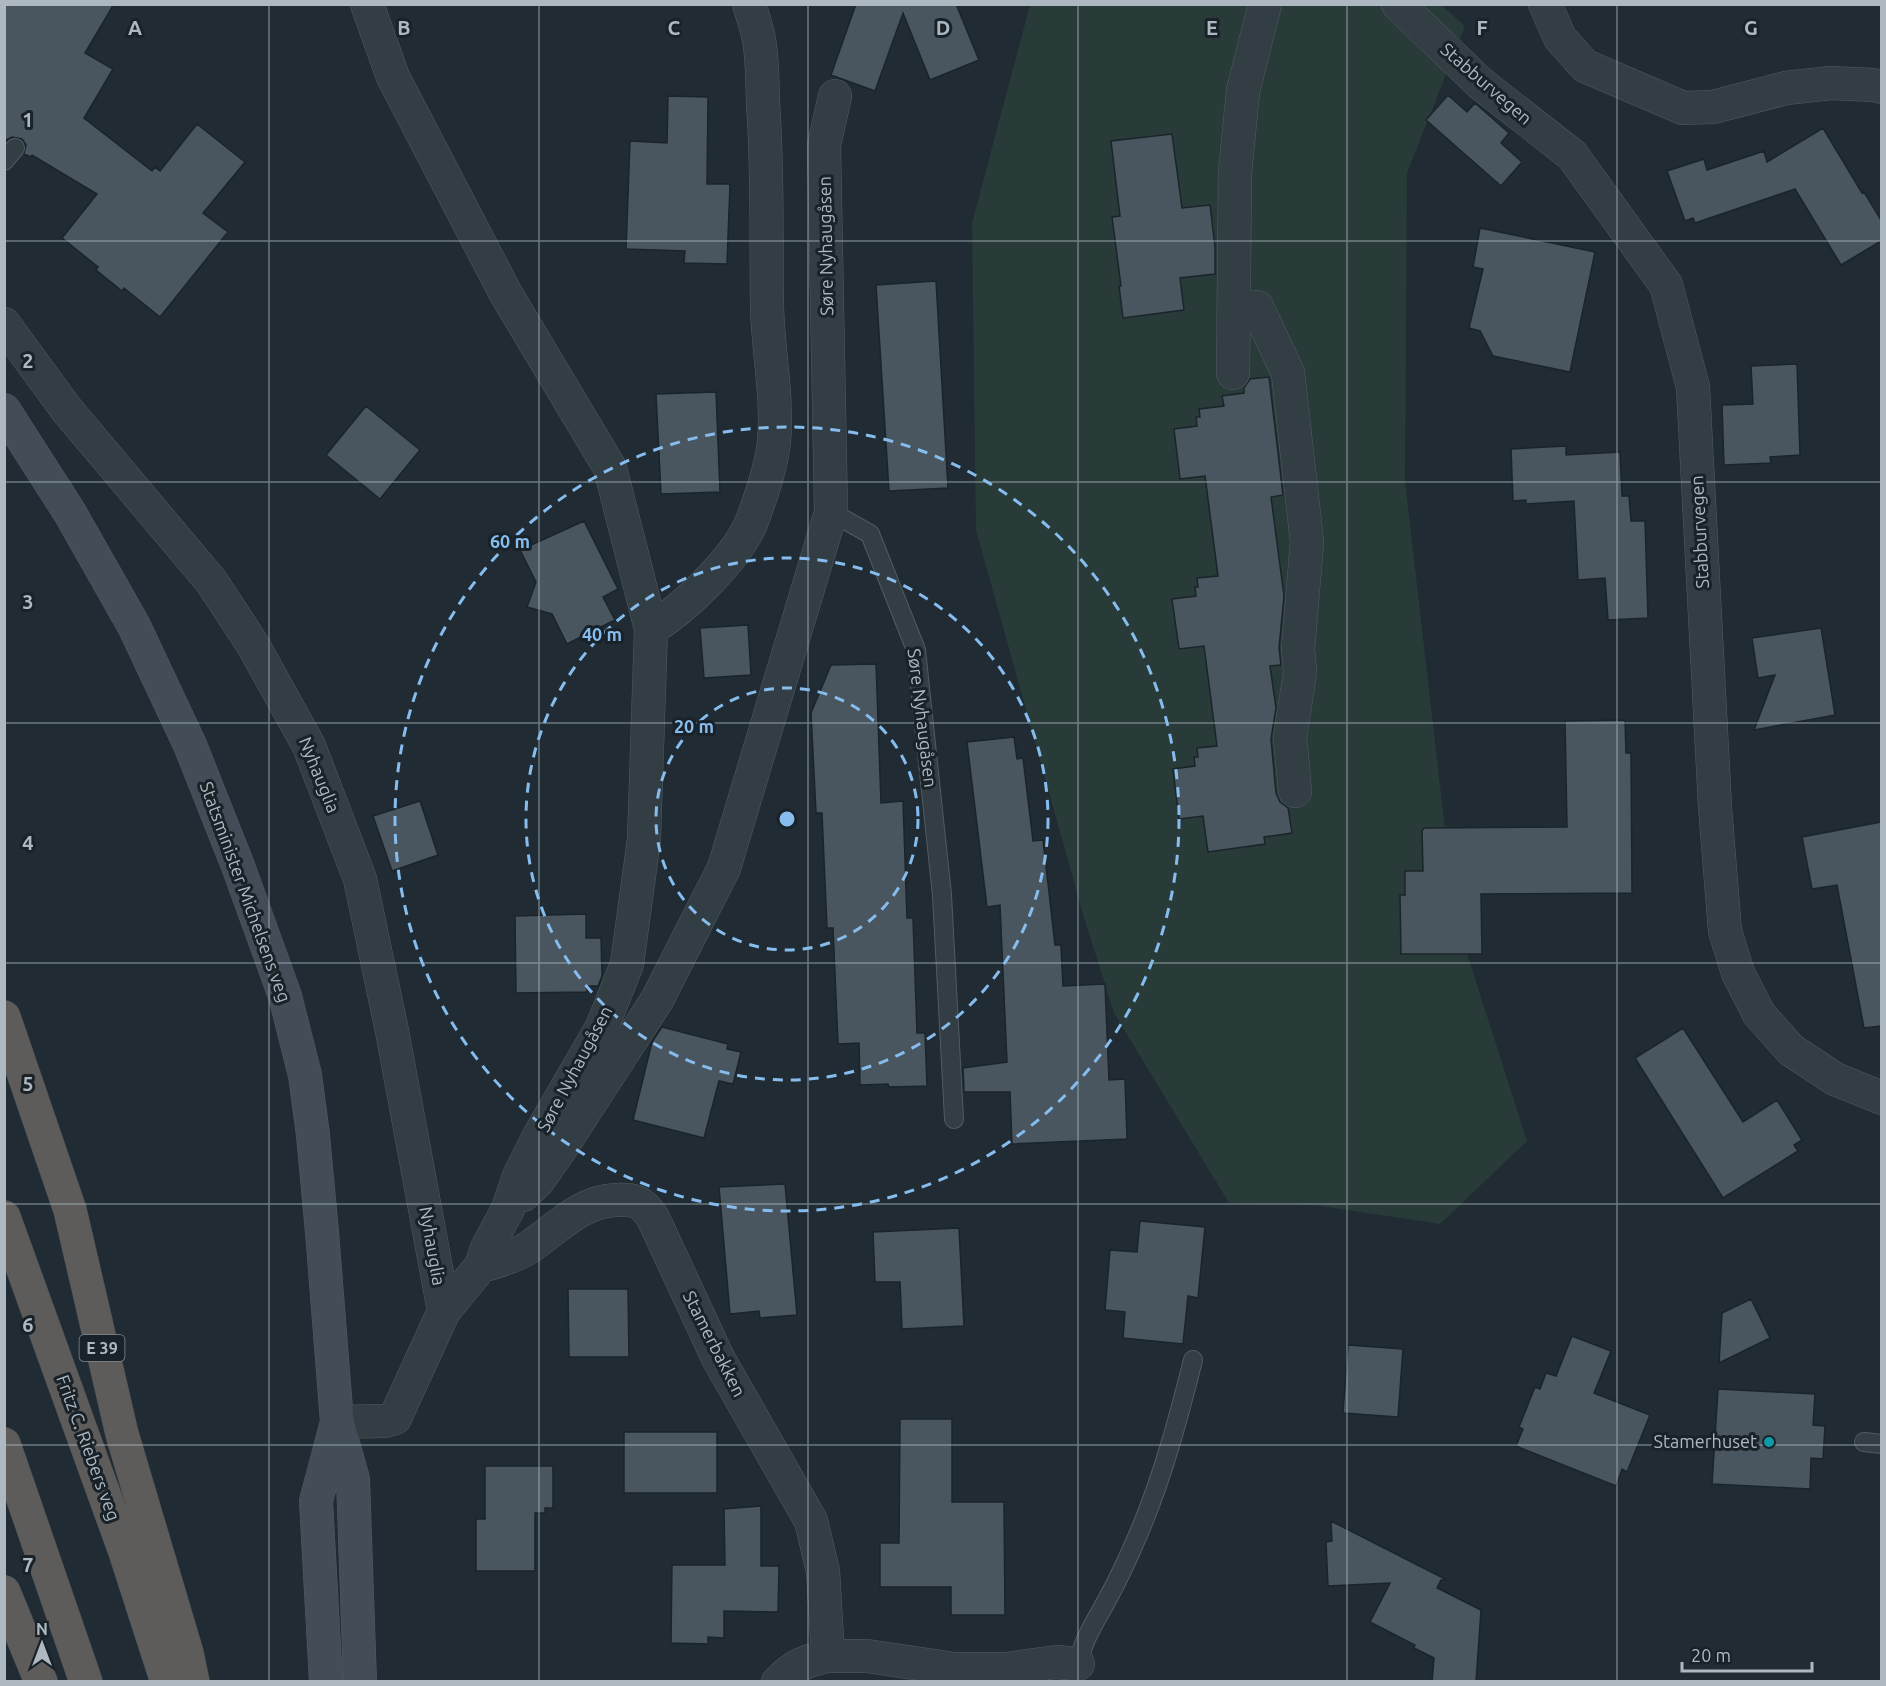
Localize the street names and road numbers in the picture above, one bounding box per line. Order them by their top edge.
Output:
street label: Stabburvegen [1437,38,1536,128]
street label: Søre Nyhaugåsen [814,176,836,316]
street label: Stabburvegen [1686,475,1712,589]
street label: Søre Nyhaugåsen [905,647,941,788]
street label: Nyhauglia [296,734,344,815]
street label: Statsminister Michelsens veg [197,779,295,1005]
street label: Søre Nyhaugåsen [532,1002,616,1135]
street label: Nyhauglia [416,1205,450,1287]
street label: Stamerbakken [680,1287,750,1400]
road number: E 39 [80,1335,124,1361]
street label: Fritz C. Riebers veg [53,1372,125,1523]

